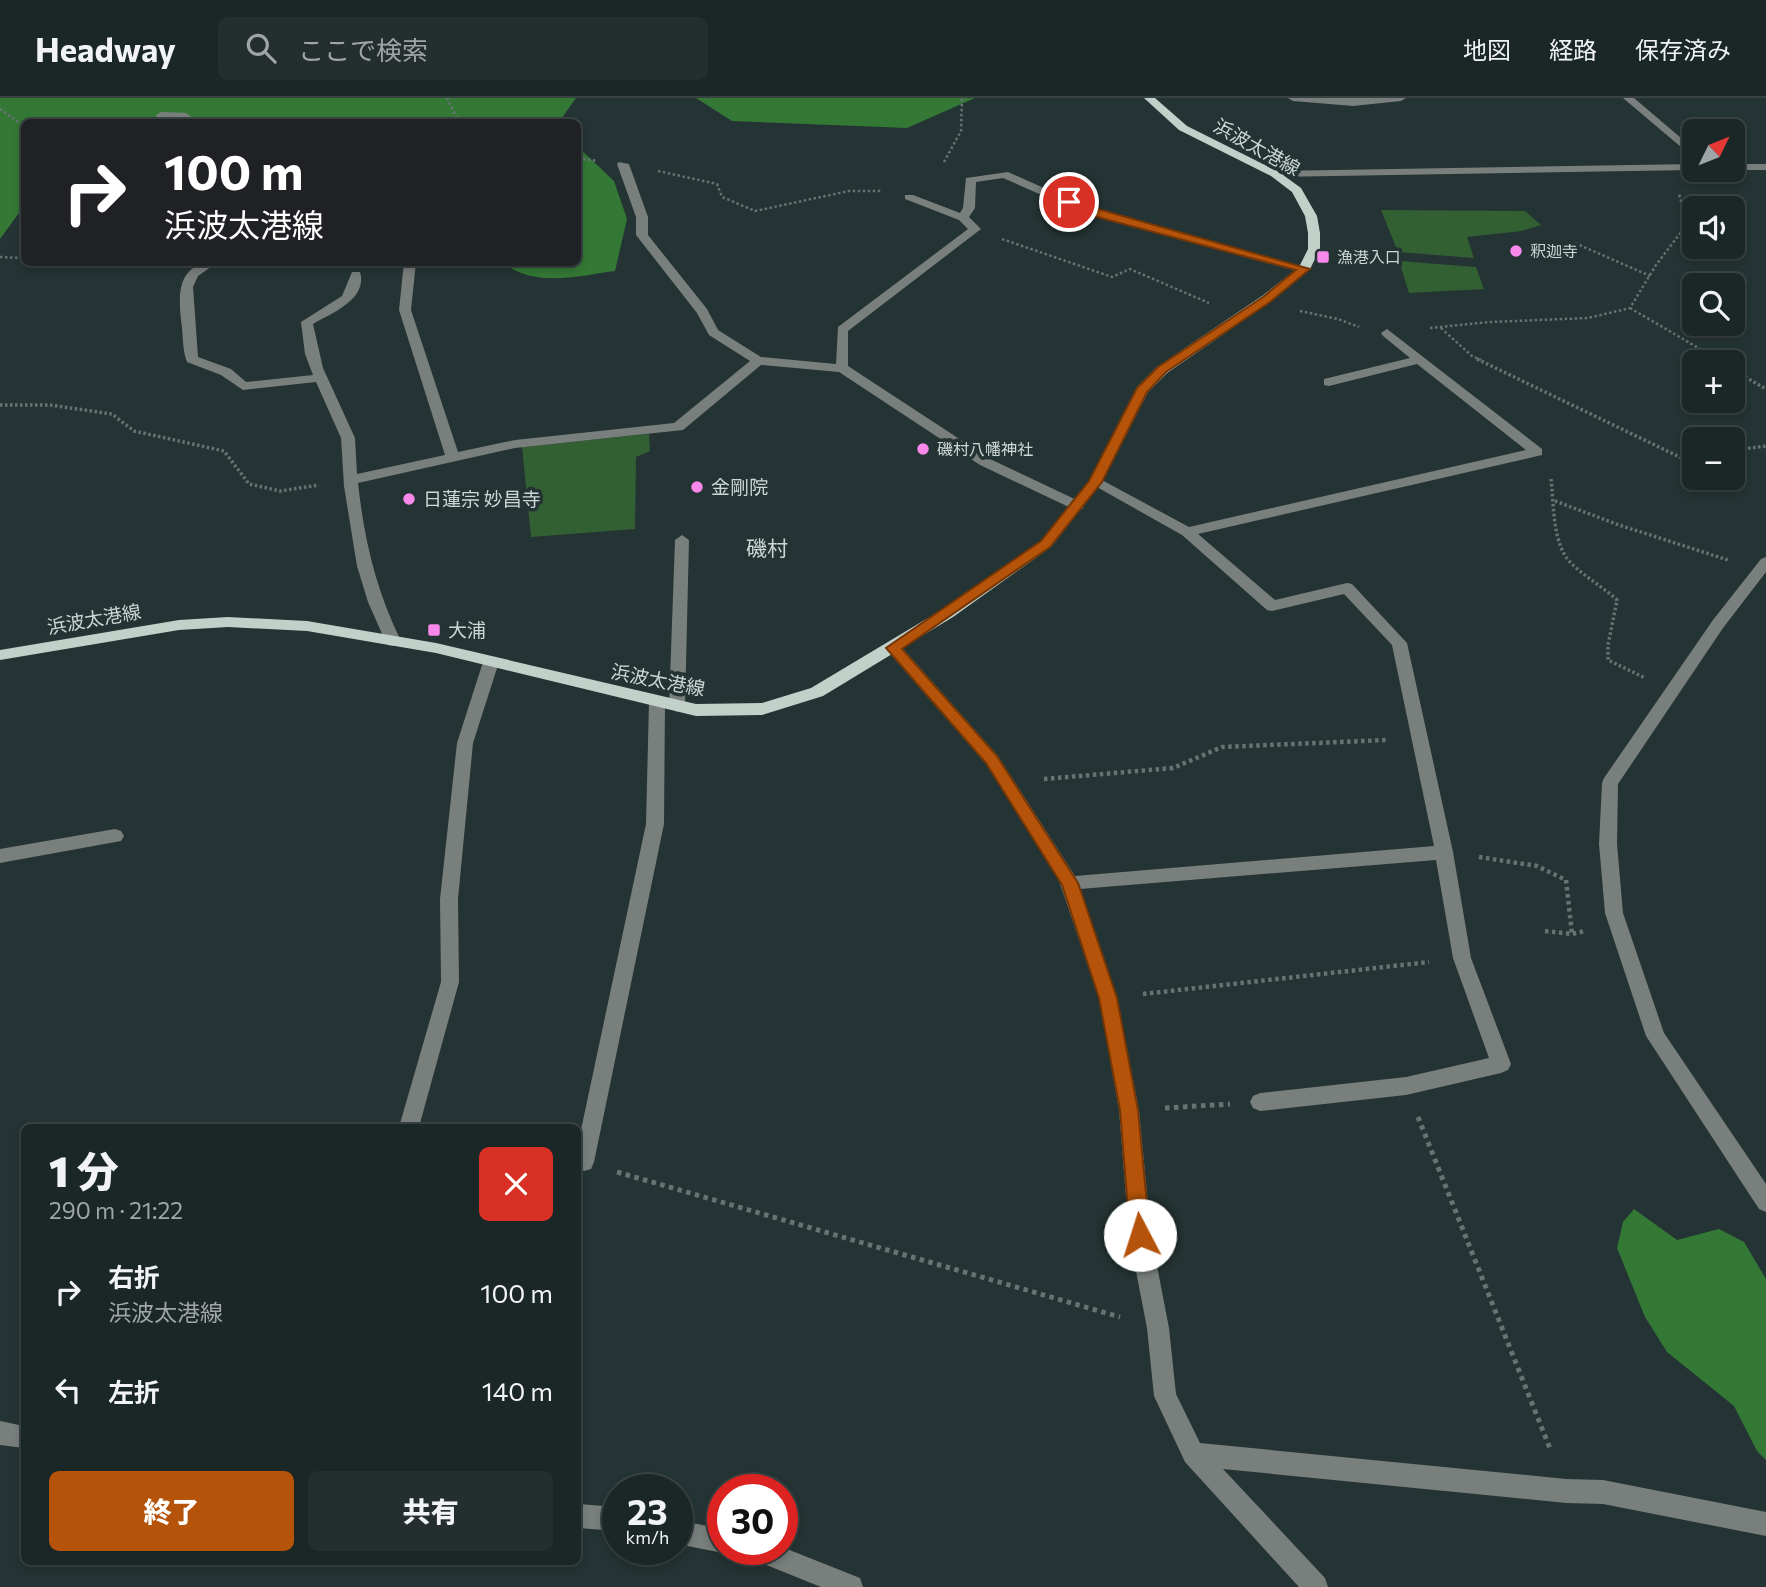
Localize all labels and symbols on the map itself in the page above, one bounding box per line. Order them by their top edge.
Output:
street label: 浜波太港線 [1210,113,1304,180]
north arrow [1682,119,1745,182]
pin [1039,172,1099,232]
place label: 釈迦寺 [1530,241,1578,260]
marker: 釈迦寺 [1508,243,1524,259]
place label: 漁港入口 [1337,247,1401,266]
marker: 漁港入口 [1315,249,1331,265]
place label: 磯村八幡神社 [937,439,1033,458]
marker: 磯村八幡神社 [915,441,931,457]
place label: 金剛院 [711,475,768,498]
marker: 金剛院 [689,479,705,495]
place label: 日蓮宗 妙昌寺 [423,487,541,510]
marker: 日蓮宗 妙昌寺 [401,491,417,507]
district label: 磯村 [746,535,788,560]
street label: 浜波太港線 [45,599,143,638]
place label: 大浦 [448,618,486,641]
marker: 大浦 [426,622,442,638]
street label: 浜波太港線 [609,659,707,700]
position arrow [1103,1198,1177,1272]
speed limit sign: 30 [707,1474,798,1565]

